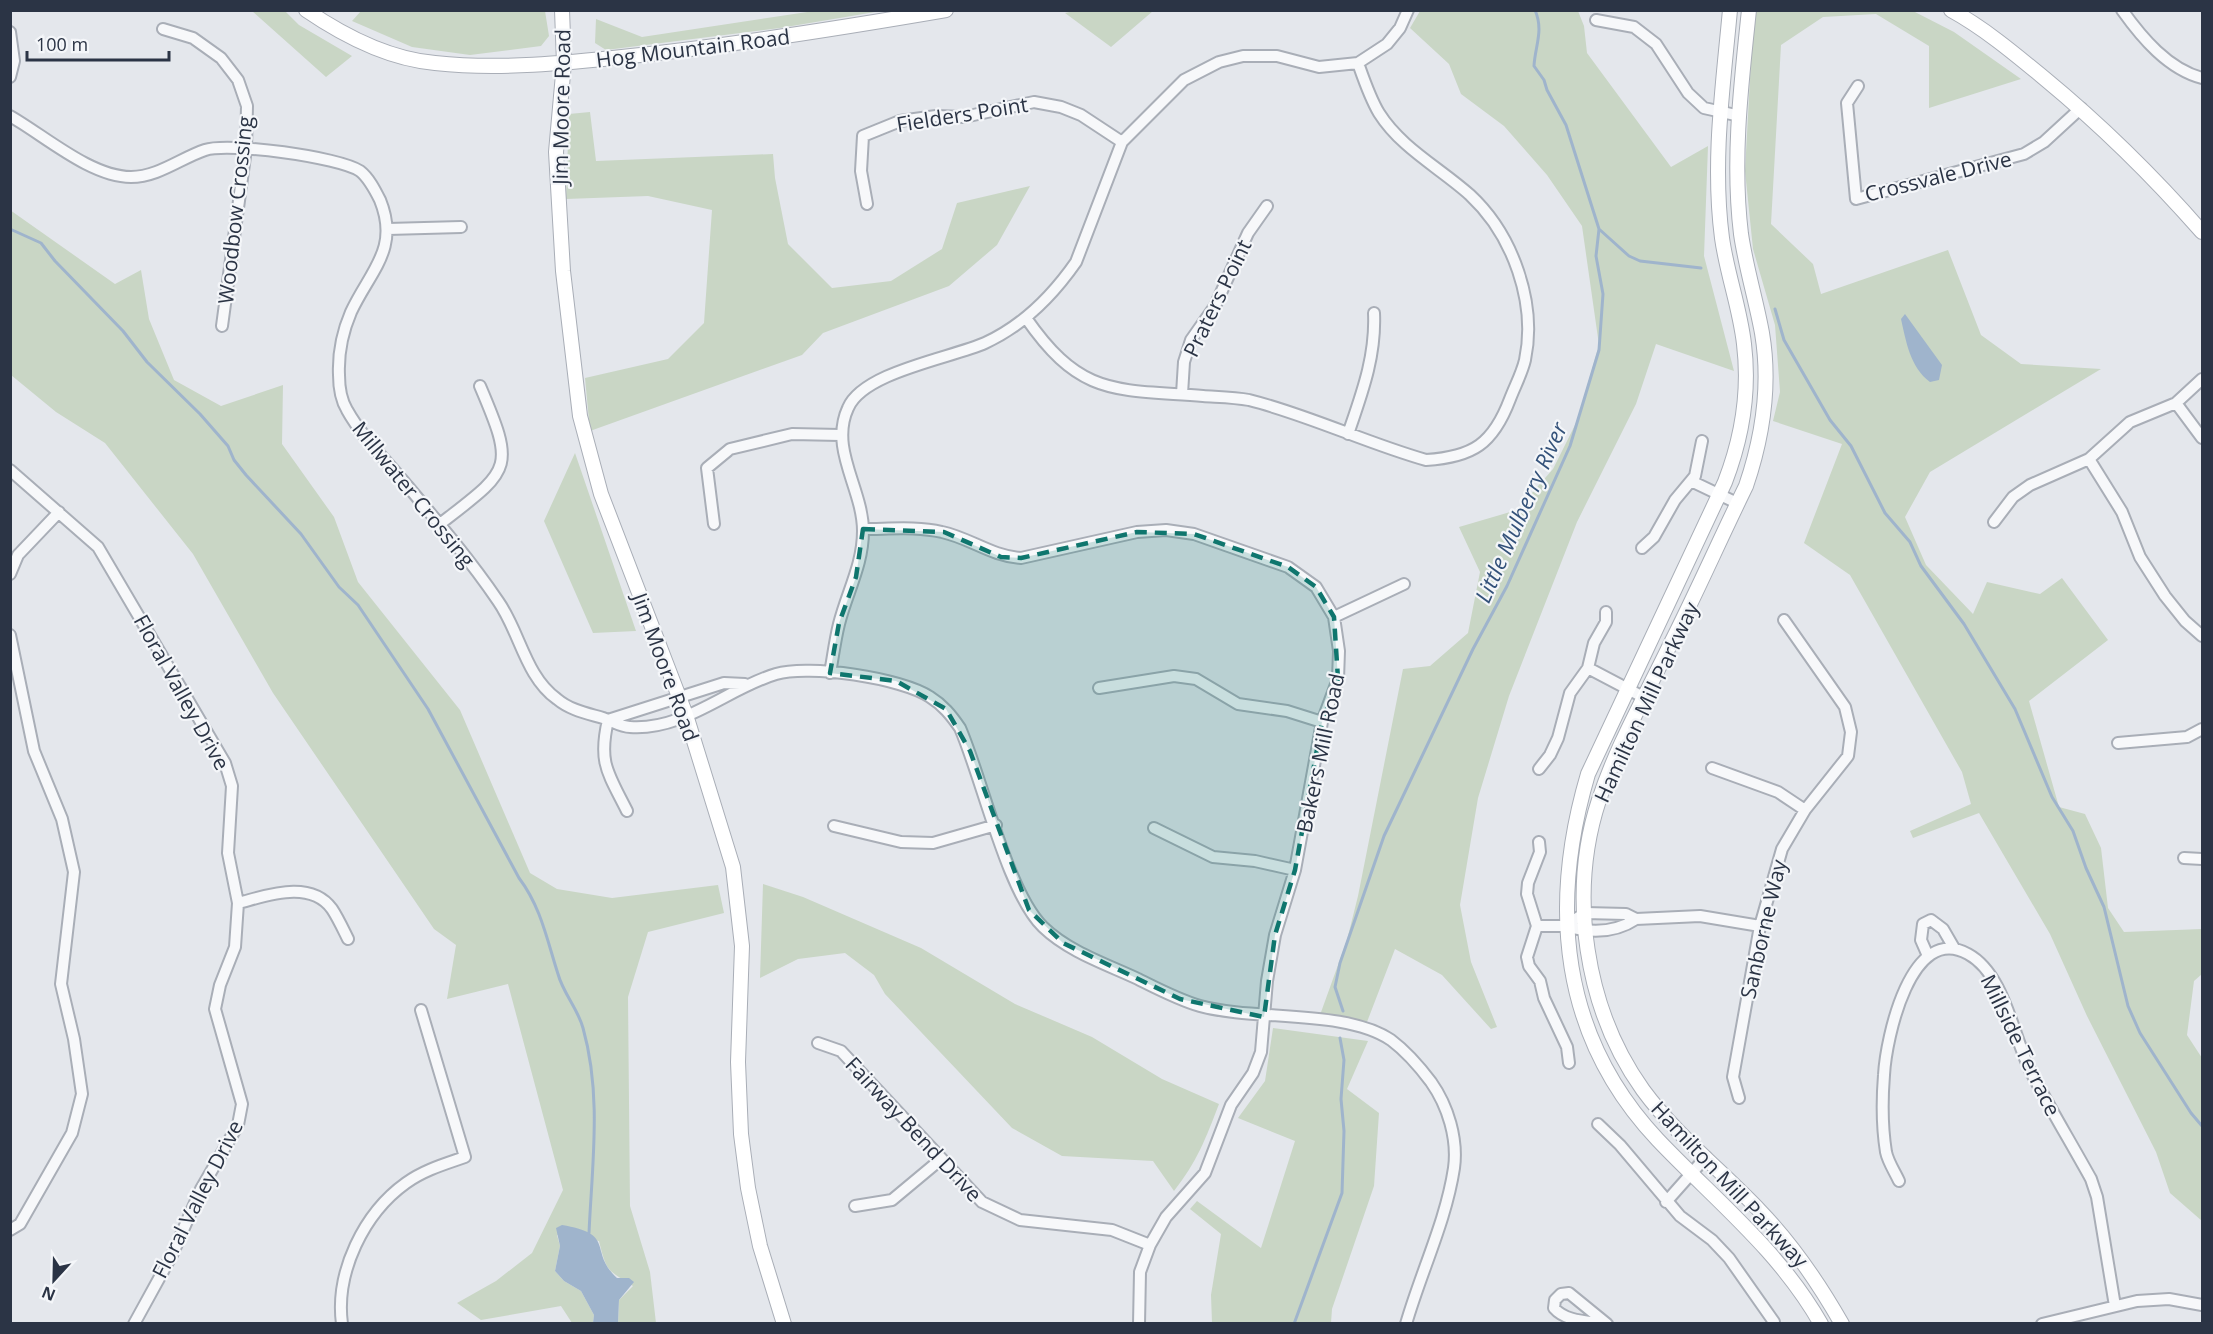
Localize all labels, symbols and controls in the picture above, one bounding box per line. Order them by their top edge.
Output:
street label: Hog Mountain Road [594,22,792,74]
scale bar [27,24,170,62]
street label: Jim Moore Road [546,29,576,187]
text: 100 m [36,32,88,56]
street label: Fielders Point [894,90,1030,138]
street label: Woodbow Crossing [211,115,259,305]
street label: Crossvale Drive [1862,144,2014,208]
street label: Praters Point [1177,235,1257,361]
street label: Millwater Crossing [346,415,482,573]
water label: Little Mulberry River [1467,416,1574,607]
street label: Jim Moore Road [625,587,706,745]
street label: Hamilton Mill Parkway [1587,597,1705,807]
street label: Floral Valley Drive [128,609,236,775]
street label: Bakers Mill Road [1289,671,1351,835]
street label: Sanborne Way [1733,856,1793,1001]
street label: Millside Terrace [1975,970,2067,1120]
street label: Fairway Bend Drive [840,1051,988,1207]
street label: Hamilton Mill Parkway [1645,1095,1815,1274]
street label: Floral Valley Drive [145,1115,249,1283]
north arrow [24,1250,84,1310]
text: N [38,1281,59,1307]

